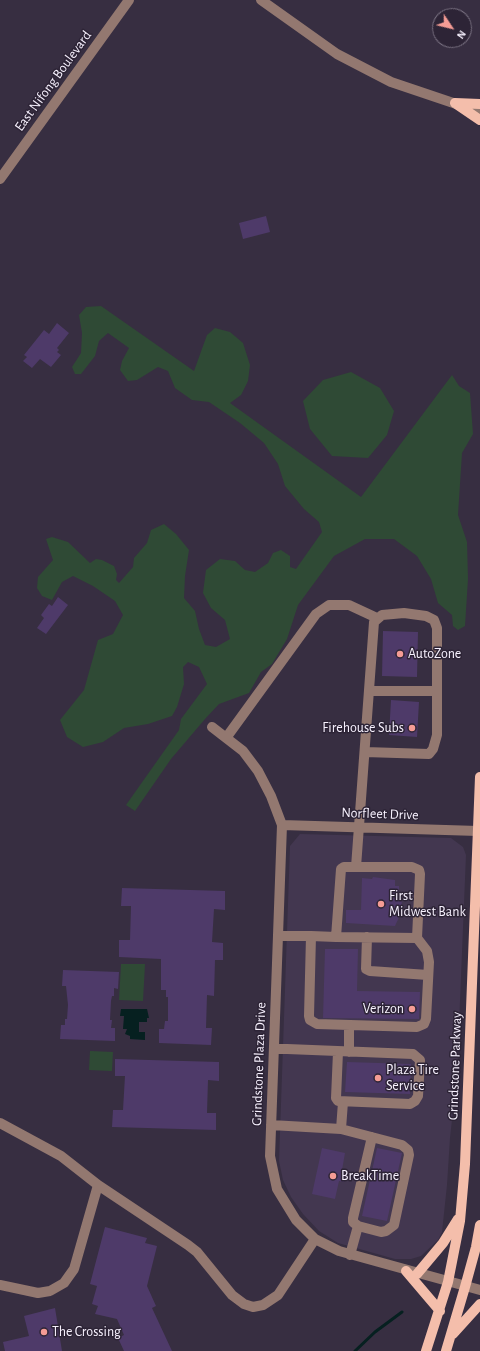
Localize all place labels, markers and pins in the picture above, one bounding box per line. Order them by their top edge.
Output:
place label: AutoZone [408,646,461,662]
marker: AutoZone [395,649,405,659]
place label: Firehouse Subs [322,720,404,736]
marker: Firehouse Subs [407,723,417,733]
place label: First Midwest Bank [389,888,466,920]
marker: First Midwest Bank [376,899,386,909]
place label: Verizon [363,1001,404,1017]
marker: Verizon [407,1004,417,1014]
place label: Plaza Tire Service [386,1062,439,1094]
marker: Plaza Tire Service [373,1073,383,1083]
place label: BreakTime [341,1168,399,1184]
marker: BreakTime [328,1171,338,1181]
place label: The Crossing [52,1324,121,1340]
marker: The Crossing [39,1327,49,1337]

